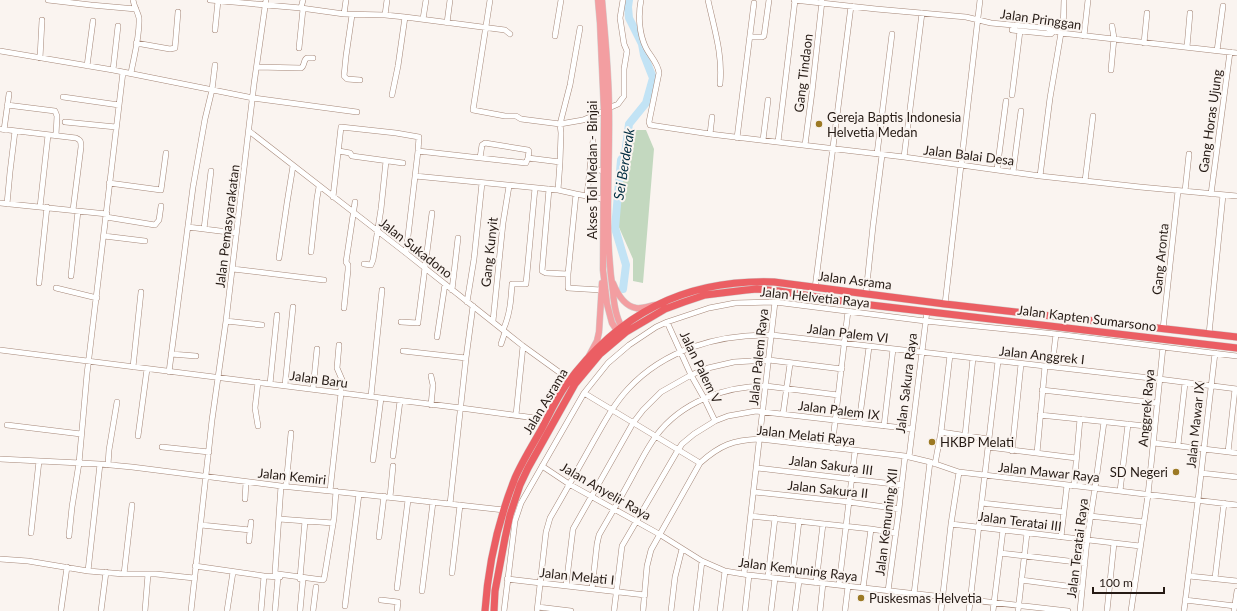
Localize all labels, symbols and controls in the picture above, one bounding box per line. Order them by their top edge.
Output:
street label: Jalan Pringgan [999,5,1083,33]
street label: Gang Tindaon [790,33,816,113]
street label: Gang Horas Ujung [1195,68,1225,174]
street label: Akses Tol Medan - Binjai [584,101,600,239]
place label: Gereja Baptis Indonesia Helvetia Medan [827,109,961,140]
marker: Gereja Baptis Indonesia Helvetia Medan [814,119,824,129]
water label: Sei Berderak [609,127,638,201]
street label: Jalan Balai Desa [923,141,1015,169]
street label: Jalan Pemasyarakatan [211,163,243,289]
street label: Jalan Sukadono [376,215,456,281]
street label: Gang Kunyit [477,216,501,288]
street label: Gang Aronta [1148,222,1172,296]
street label: Jalan Asrama [817,268,893,292]
street label: Jalan Helvetia Raya [759,283,871,311]
street label: Jalan Kapten Sumarsono [1017,302,1157,334]
street label: Jalan Palem Raya [745,308,771,406]
street label: Jalan Palem VI [806,320,890,346]
street label: Jalan Palem V [677,328,725,406]
street label: Jalan Sakura Raya [892,332,920,434]
street label: Jalan Anggrek I [999,343,1085,367]
street label: Jalan Asrama [519,365,571,437]
street label: Jalan Baru [289,367,349,391]
street label: Anggrek Raya [1135,368,1157,448]
street label: Jalan Mawar IX [1183,381,1208,469]
street label: Jalan Palem IX [797,397,881,423]
street label: Jalan Melati Raya [756,422,856,448]
place label: HKBP Melati [940,434,1014,450]
marker: HKBP Melati [927,437,937,447]
street label: Jalan Sakura III [788,452,874,478]
street label: Jalan Anyelir Raya [558,459,654,523]
street label: Jalan Mawar Raya [998,459,1100,485]
street label: Jalan Kemiri [257,464,327,488]
place label: SD Negeri [1110,464,1168,480]
street label: Jalan Kemuning XII [871,467,901,577]
marker: SD Negeri [1171,467,1181,477]
street label: Jalan Sakura II [787,477,869,501]
street label: Jalan Teratai Raya [1063,497,1091,599]
street label: Jalan Teratai III [977,508,1063,534]
street label: Jalan Kemuning Raya [738,554,858,584]
street label: Jalan Melati I [539,564,615,588]
scale bar [1093,569,1164,595]
text: 100 m [1099,575,1133,590]
place label: Puskesmas Helvetia [869,590,982,606]
marker: Puskesmas Helvetia [856,593,866,603]

